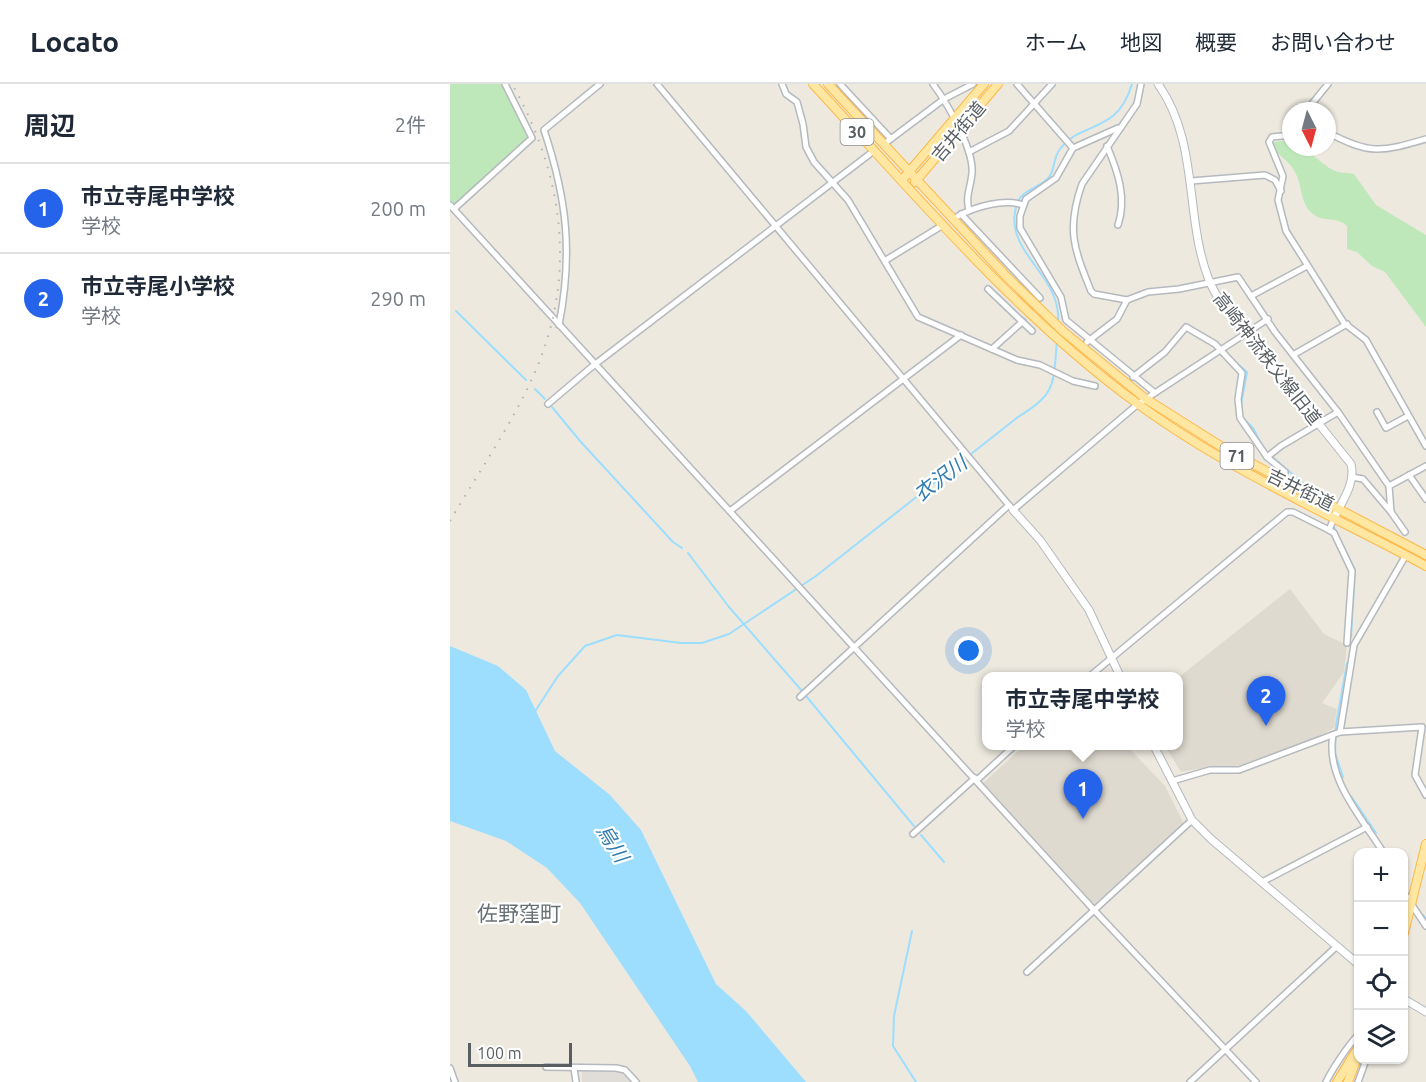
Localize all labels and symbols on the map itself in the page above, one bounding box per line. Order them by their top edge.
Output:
street label: 吉井街道 [927,97,989,165]
north arrow [1282,102,1336,156]
road number: 30 [840,119,874,145]
street label: 高崎神流秩父線旧道 [1210,288,1326,428]
road number: 71 [1220,443,1254,469]
water label: 衣沢川 [909,450,972,505]
street label: 吉井街道 [1264,464,1338,514]
your location [954,636,983,665]
pin: 2 [1246,676,1286,726]
pin: 1 [1064,770,1102,819]
water label: 烏川 [593,820,634,868]
district label: 佐野窪町 [477,901,561,925]
scale bar [468,1040,572,1068]

